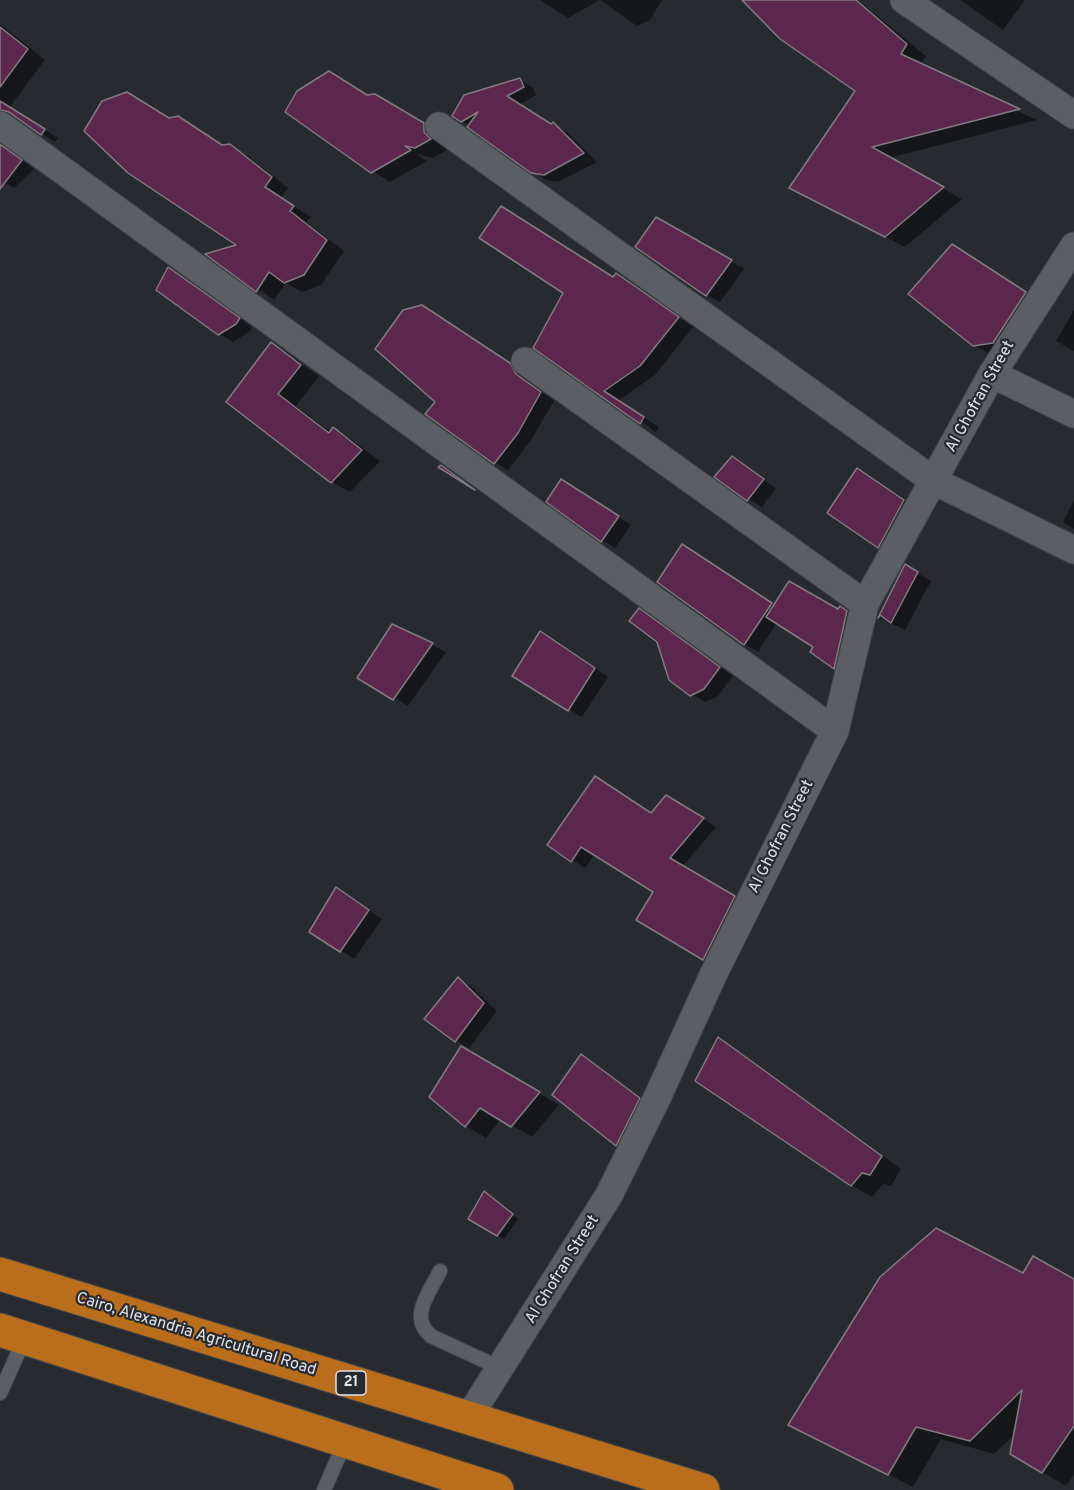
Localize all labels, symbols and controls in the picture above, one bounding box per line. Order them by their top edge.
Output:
street label: Al Ghofran Street [942,338,1020,456]
street label: Al Ghofran Street [745,777,819,897]
street label: Al Ghofran Street [522,1212,604,1328]
street label: Cairo, Alexandria Agricultural Road [74,1289,318,1381]
road number: 21 [336,1371,366,1395]

